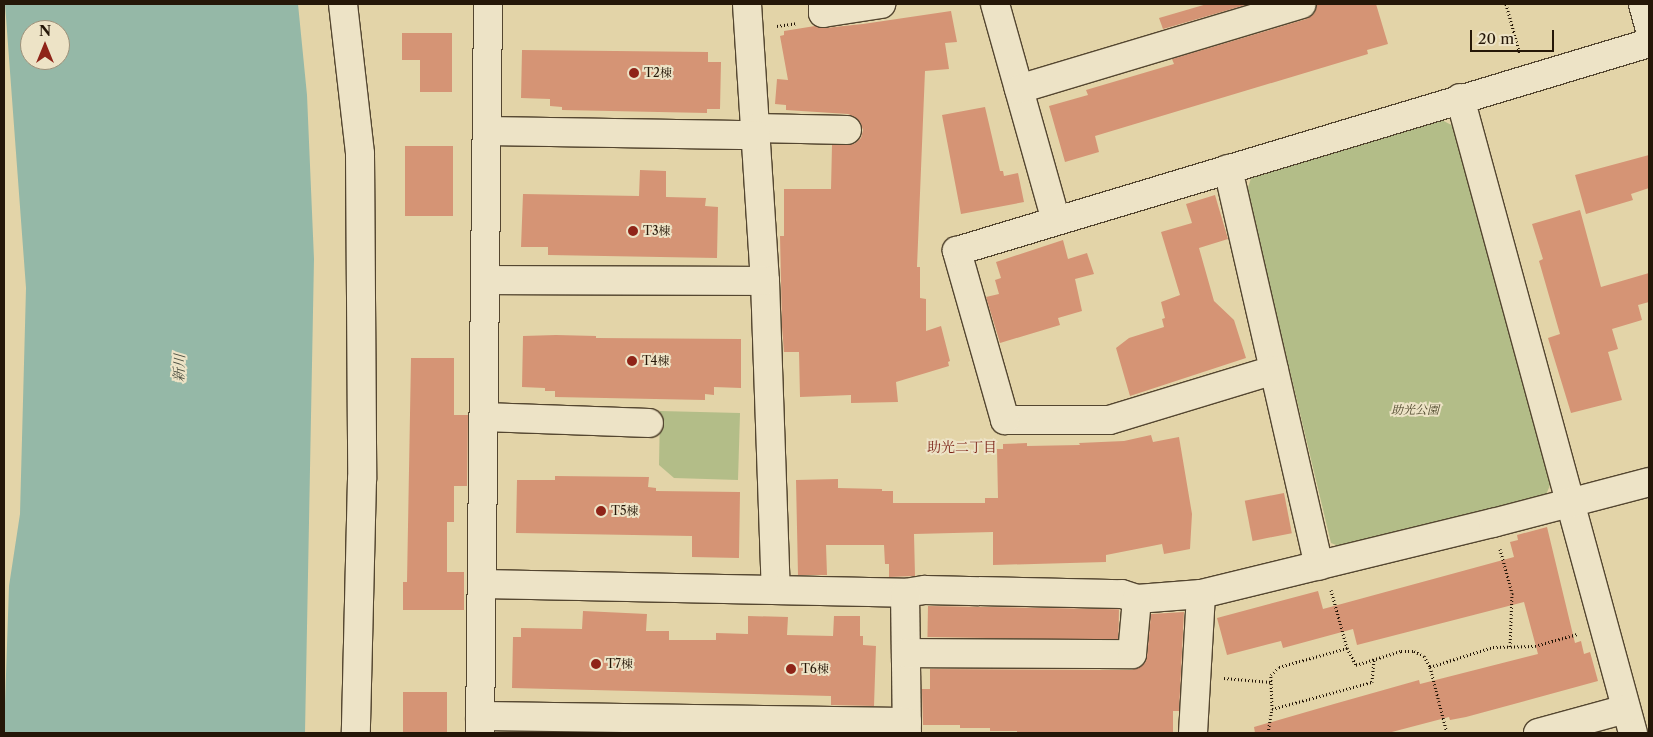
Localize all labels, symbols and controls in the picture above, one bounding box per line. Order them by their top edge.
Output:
north arrow [20,20,70,70]
scale bar [1473,20,1557,52]
text: N [39,22,51,40]
text: 20 m [1478,29,1514,48]
place label: T2棟 [644,66,672,80]
marker: T2棟 [628,67,640,79]
place label: T3棟 [643,224,671,238]
marker: T3棟 [627,225,639,237]
water label: 新川 [170,354,188,382]
place label: T4棟 [642,354,669,368]
marker: T4棟 [626,355,638,367]
park label: 助光公園 [1391,403,1439,417]
district label: 助光二丁目 [927,439,997,455]
place label: T5棟 [611,504,639,518]
marker: T5棟 [595,505,607,517]
place label: T7棟 [606,657,633,671]
marker: T7棟 [590,658,602,670]
place label: T6棟 [801,662,829,676]
marker: T6棟 [785,663,797,675]

